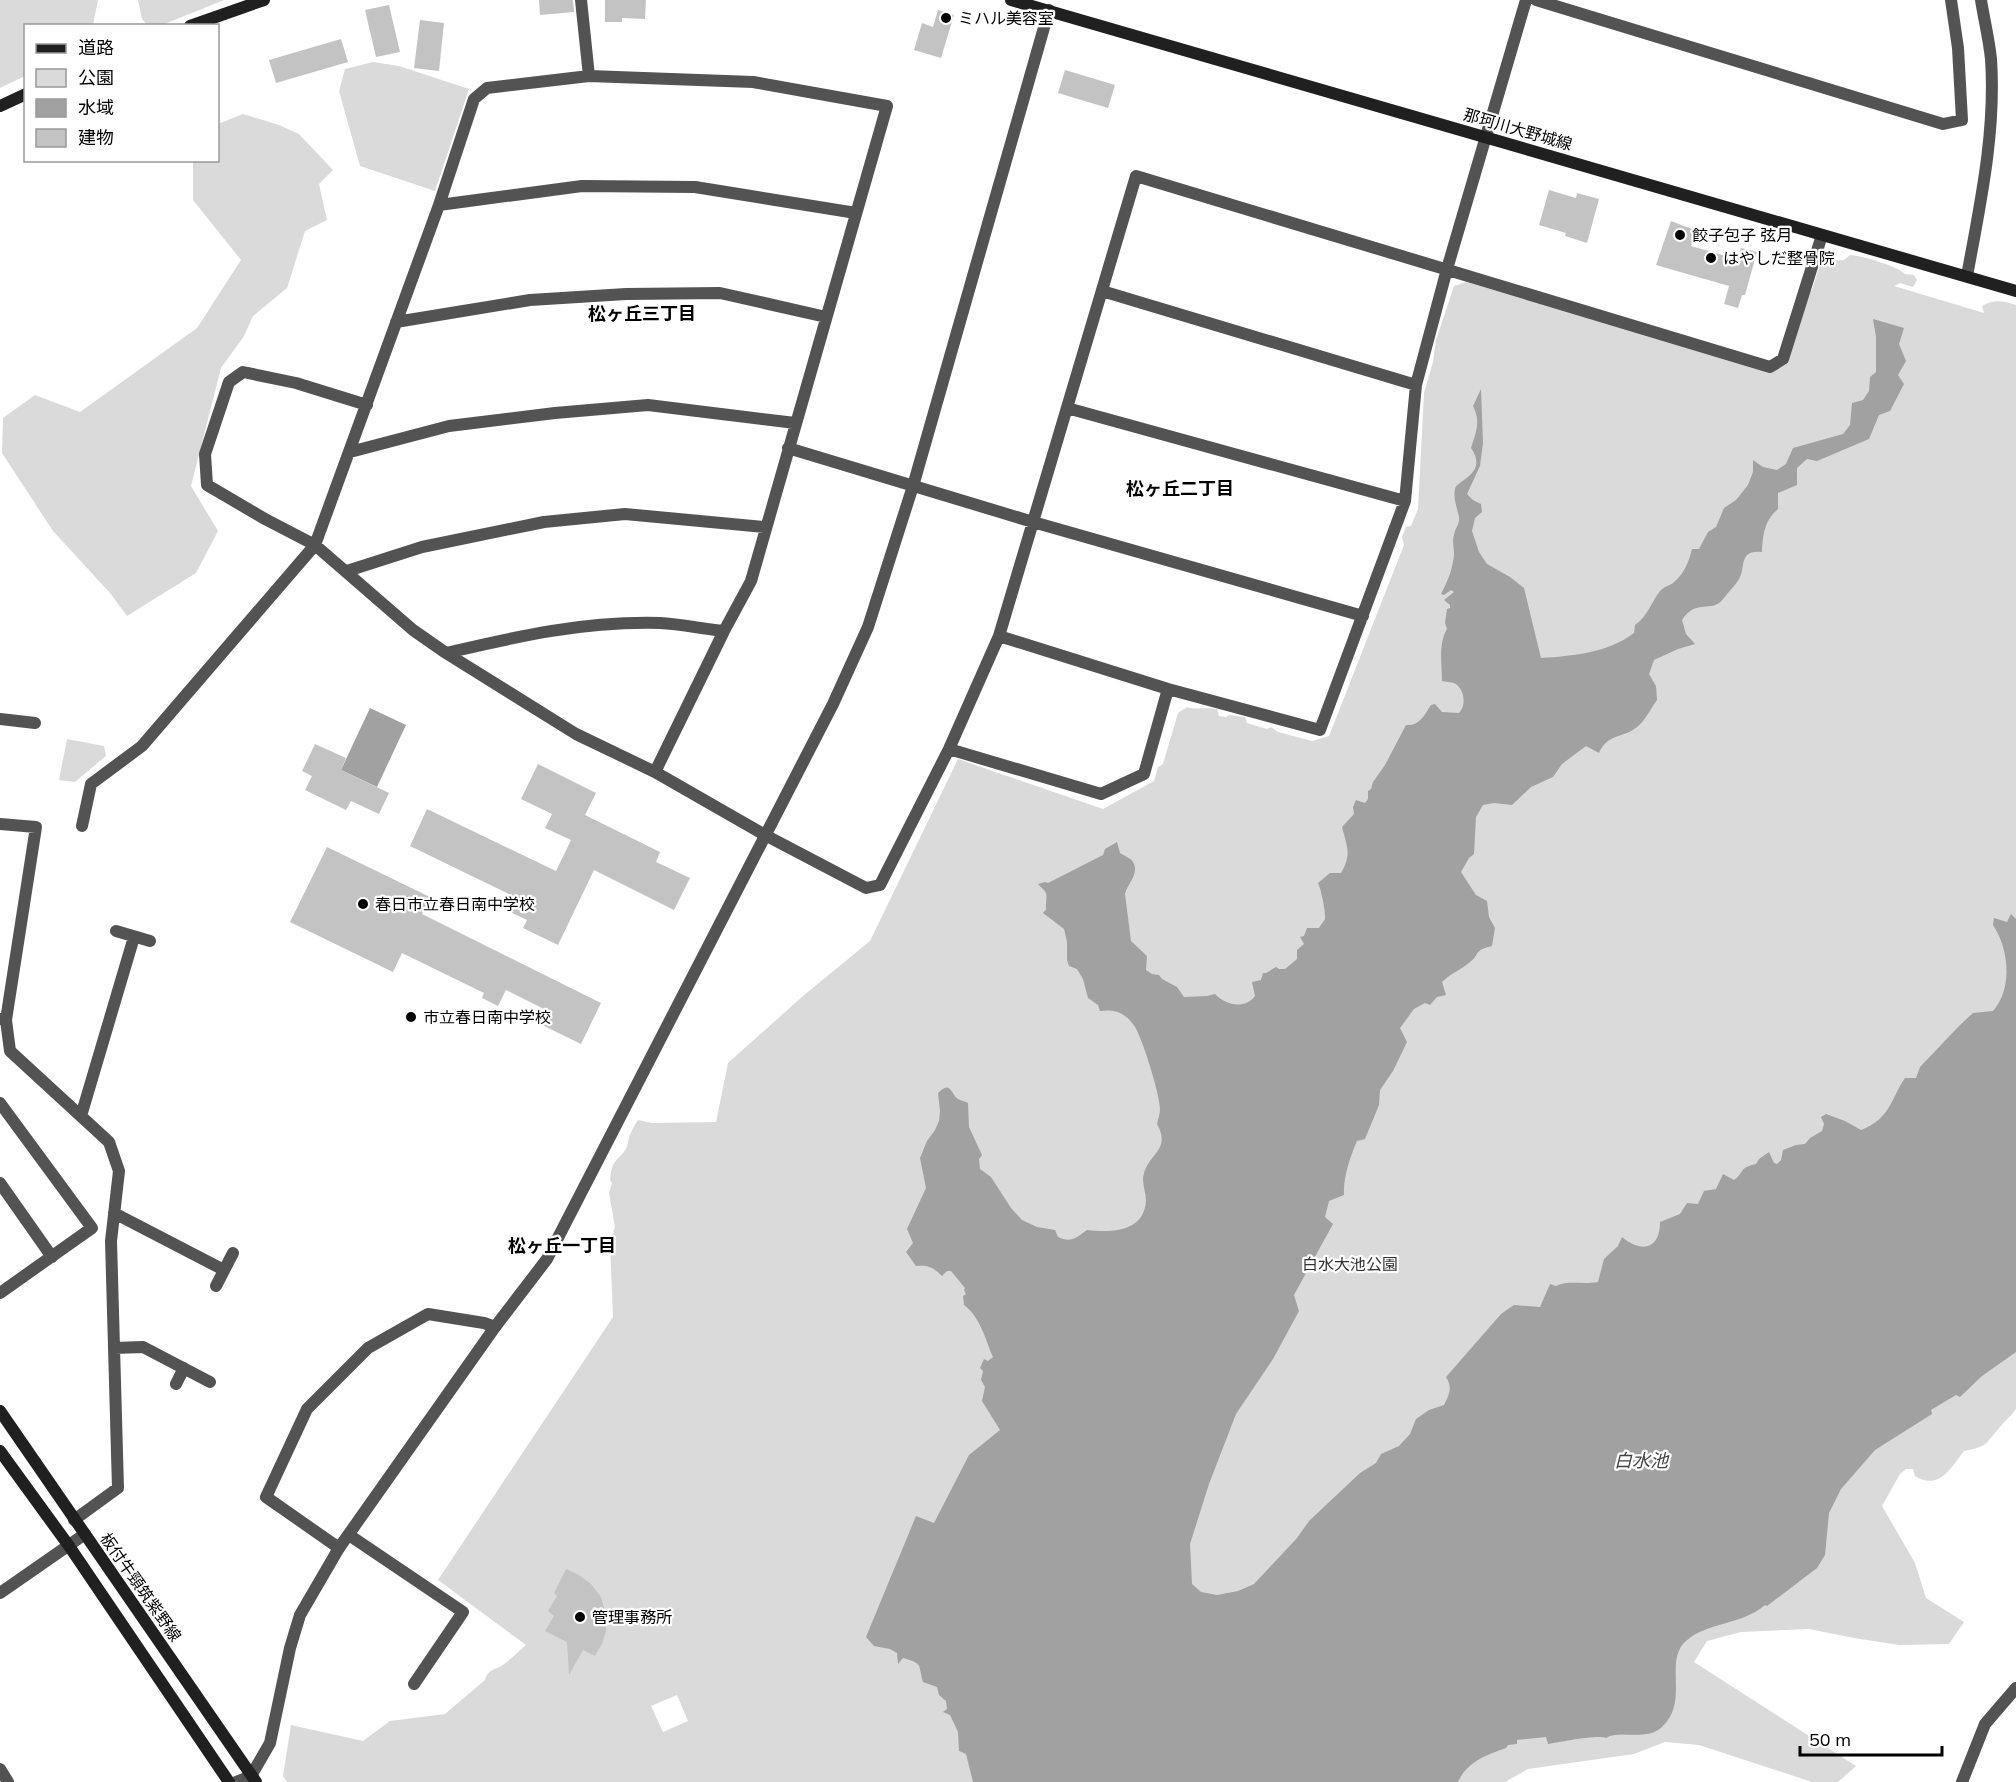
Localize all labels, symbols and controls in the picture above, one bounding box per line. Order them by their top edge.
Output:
place label: ミハル美容室 [958,8,1054,28]
marker: ミハル美容室 [939,11,953,25]
legend [24,24,219,162]
text: 道路 [78,36,114,59]
text: 公園 [78,66,114,89]
text: 水域 [78,96,114,119]
street label: 那珂川大野城線 [1461,104,1575,154]
text: 建物 [78,126,114,149]
place label: 餃子包子 弦月 [1692,225,1792,245]
marker: 餃子包子 弦月 [1673,228,1687,242]
place label: はやしだ整骨院 [1723,248,1835,268]
marker: はやしだ整骨院 [1704,251,1718,265]
district label: 松ヶ丘三丁目 [588,302,696,325]
district label: 松ヶ丘二丁目 [1126,477,1234,500]
place label: 春日市立春日南中学校 [375,894,535,914]
marker: 春日市立春日南中学校 [356,897,370,911]
place label: 市立春日南中学校 [423,1007,551,1027]
marker: 市立春日南中学校 [404,1010,418,1024]
district label: 松ヶ丘一丁目 [508,1234,616,1257]
park label: 白水大池公園 [1302,1254,1398,1274]
water label: 白水池 [1614,1449,1670,1472]
street label: 板付牛頸筑紫野線 [96,1529,186,1645]
place label: 管理事務所 [592,1607,672,1627]
marker: 管理事務所 [573,1610,587,1624]
scale bar [1800,1719,1942,1757]
text: 50 m [1809,1728,1851,1751]

